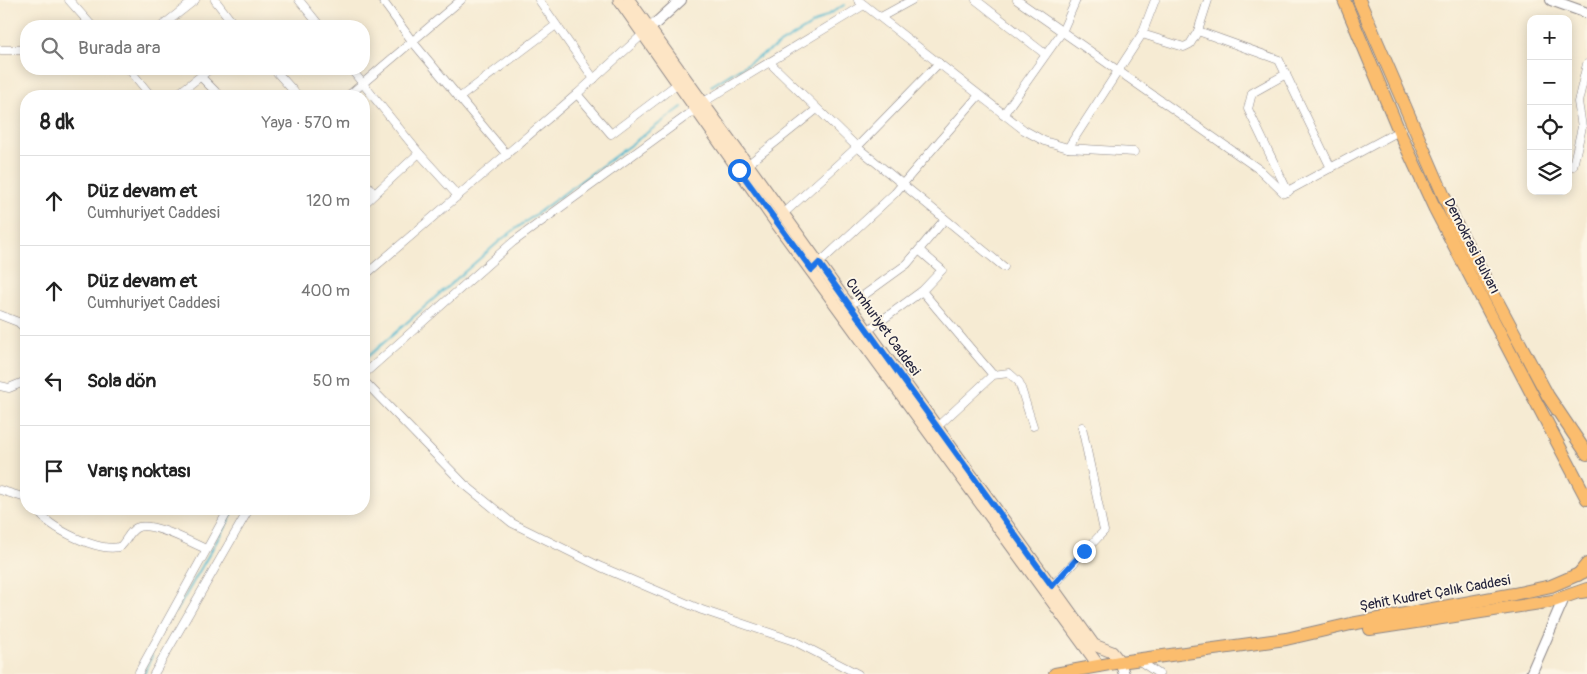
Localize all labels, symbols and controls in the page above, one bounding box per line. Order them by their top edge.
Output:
map controls [1527,15,1572,195]
button: + [1527,15,1572,60]
search box [20,20,370,75]
icon: search [38,34,66,62]
text: Burada ara [78,36,161,60]
button: − [1527,60,1572,105]
button: locate [1527,105,1572,150]
text: 8 dk [40,109,74,136]
text: Yaya · 570 m [262,113,350,133]
button: layers [1527,150,1572,195]
route start [728,159,751,182]
text: Düz devam et [87,179,197,203]
icon: ahead [40,187,68,215]
text: 120 m [306,191,350,211]
street label: Demokrasi Bulvarı [1441,195,1503,297]
text: Cumhuriyet Caddesi [87,203,220,223]
text: Düz devam et [87,269,197,293]
street label: Cumhuriyet Caddesi [842,275,924,379]
icon: ahead [40,277,68,305]
text: 400 m [301,281,350,301]
text: Cumhuriyet Caddesi [87,293,220,313]
icon: left [40,367,68,395]
text: Sola dön [87,369,156,393]
text: 50 m [313,371,350,391]
icon: arrive [40,457,68,485]
text: Varış noktası [87,459,191,483]
route end [1073,540,1096,563]
street label: Şehit Kudret Çalık Caddesi [1358,571,1512,615]

